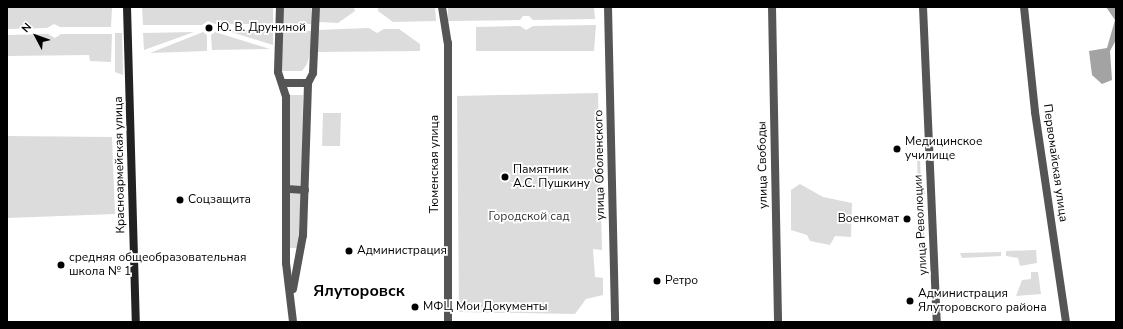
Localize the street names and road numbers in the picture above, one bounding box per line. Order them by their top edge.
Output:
street label: Красноармейская улица [112,96,128,234]
street label: Первомайская улица [1040,103,1070,223]
street label: улица Оболенского [592,110,608,220]
street label: Тюменская улица [428,115,442,213]
street label: улица Свободы [755,121,771,209]
street label: улица Революции [911,174,931,276]

